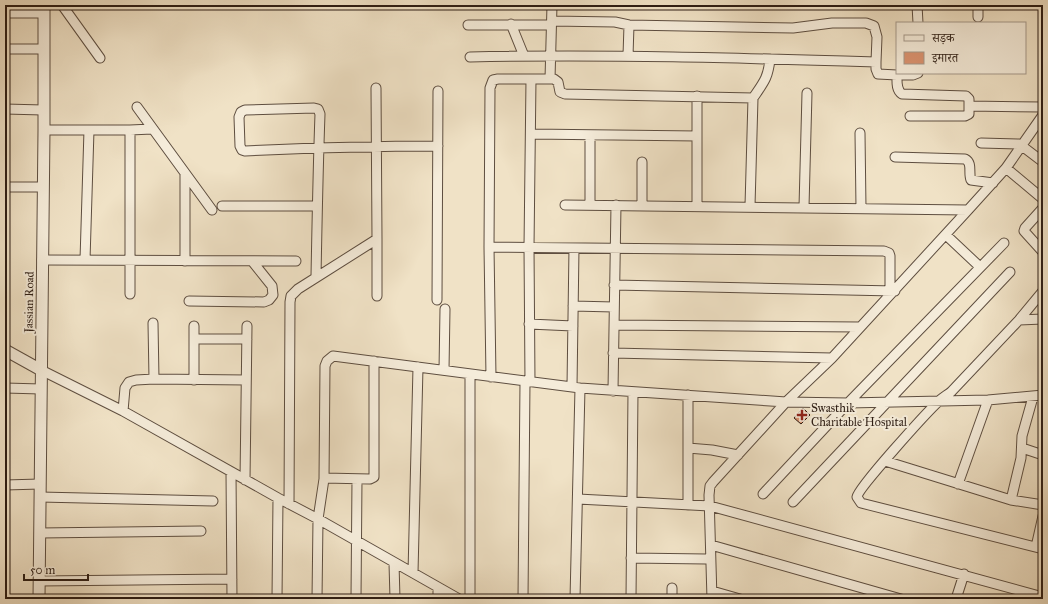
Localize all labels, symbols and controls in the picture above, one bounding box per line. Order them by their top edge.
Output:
legend [896,22,1026,74]
text: सड़क [931,31,956,45]
text: इमारत [931,51,959,65]
street label: Jassian Road [21,271,38,335]
place label: Swasthik Charitable Hospital [811,401,908,429]
marker: Swasthik Charitable Hospital [796,409,808,421]
scale bar [24,556,88,582]
text: 50 m [30,563,55,577]

